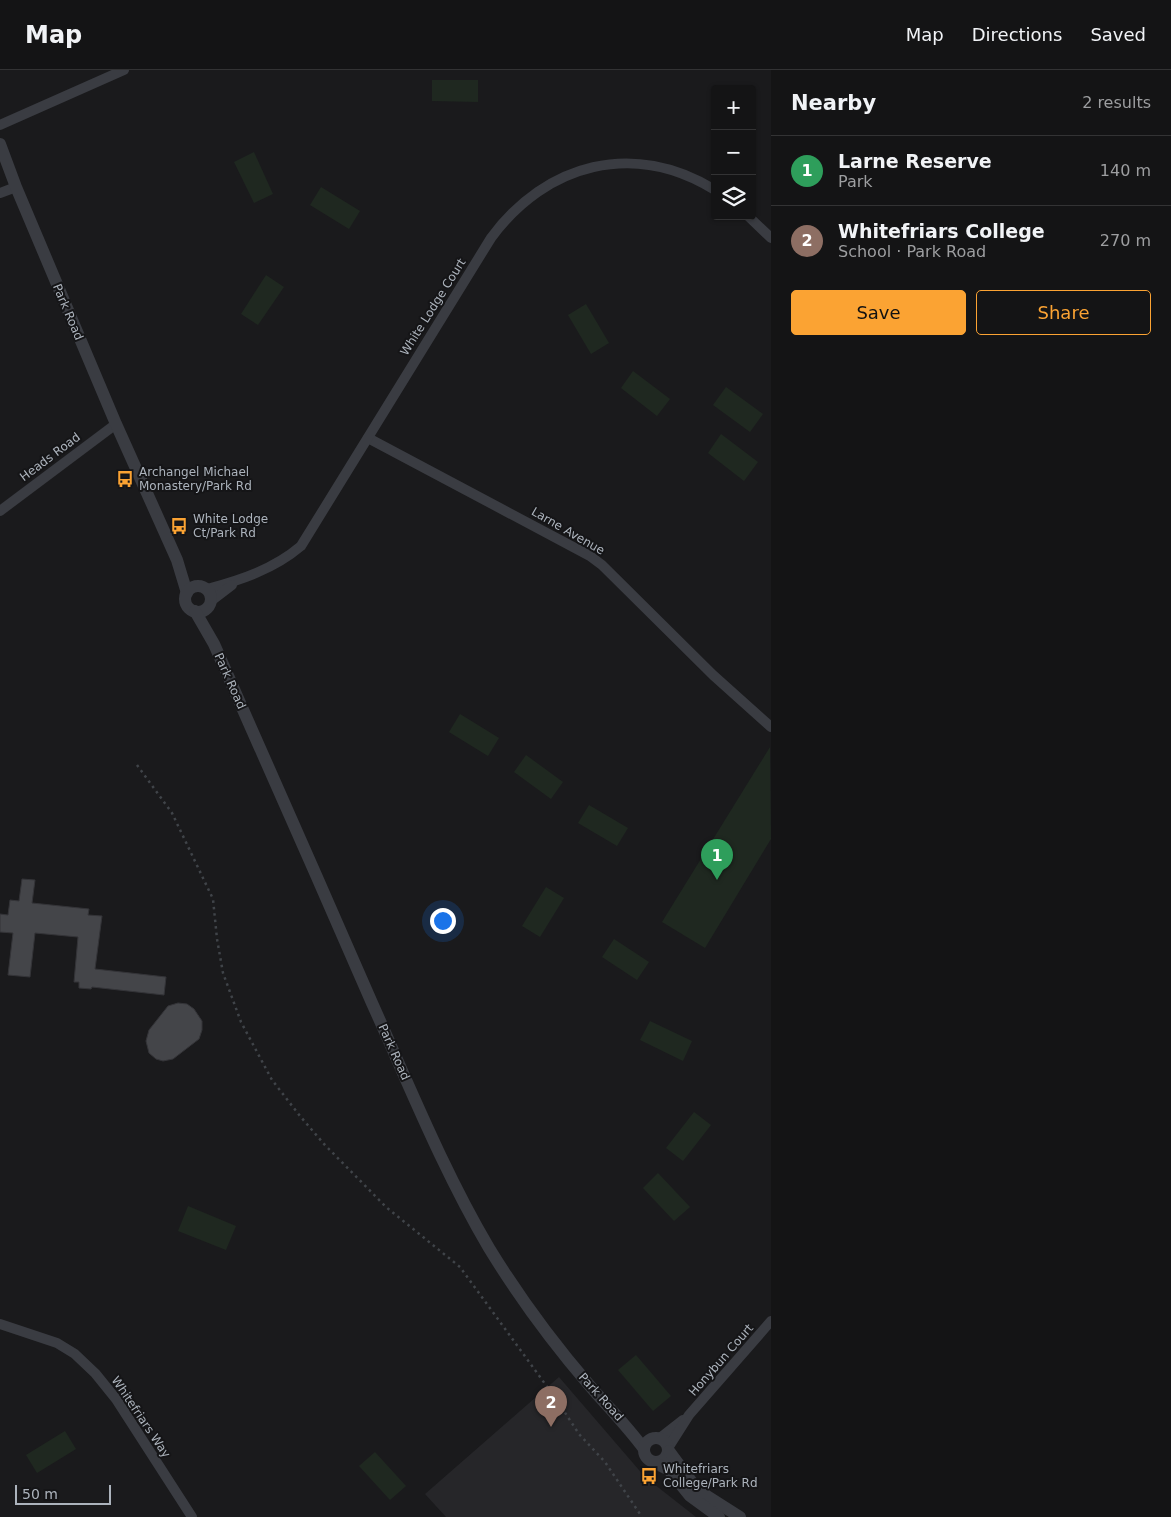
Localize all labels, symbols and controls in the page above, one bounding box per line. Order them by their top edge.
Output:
text: Map [25,21,82,49]
text: Map [906,24,944,45]
text: Directions [972,24,1062,45]
text: Saved [1090,24,1146,45]
map controls [711,85,756,220]
button: + [711,85,756,130]
text: Nearby [791,91,876,115]
text: 2 results [1082,93,1151,112]
button: − [711,130,756,175]
text: Larne Reserve [838,150,992,172]
text: 1 [801,161,813,180]
text: 140 m [1100,161,1151,180]
text: Park [838,172,873,191]
button: layers [711,175,756,220]
text: Whitefriars College [838,220,1045,242]
text: 2 [801,231,813,250]
text: 270 m [1100,231,1151,250]
text: School · Park Road [838,242,986,261]
street label: White Lodge Court [397,256,469,358]
street label: Park Road [50,282,86,342]
button: Save [791,290,966,335]
button: Share [976,290,1151,335]
street label: Heads Road [17,430,83,484]
place label: Archangel Michael Monastery/Park Rd [139,465,252,493]
bus stop icon: Archangel Michael Monastery/Park Rd [115,469,135,489]
street label: Larne Avenue [529,504,607,558]
place label: White Lodge Ct/Park Rd [193,512,268,540]
bus stop icon: White Lodge Ct/Park Rd [169,516,189,536]
street label: Park Road [211,651,249,711]
pin: 1 [701,839,733,880]
your location [430,908,456,934]
street label: Park Road [375,1022,413,1082]
street label: Honybun Court [686,1321,756,1399]
street label: Park Road [576,1370,626,1424]
street label: Whitefriars Way [109,1374,173,1460]
pin: 2 [535,1386,567,1427]
place label: Whitefriars College/Park Rd [663,1462,758,1490]
bus stop icon: Whitefriars College/Park Rd [639,1466,659,1486]
scale bar [15,1482,111,1505]
text: 50 m [22,1486,58,1502]

